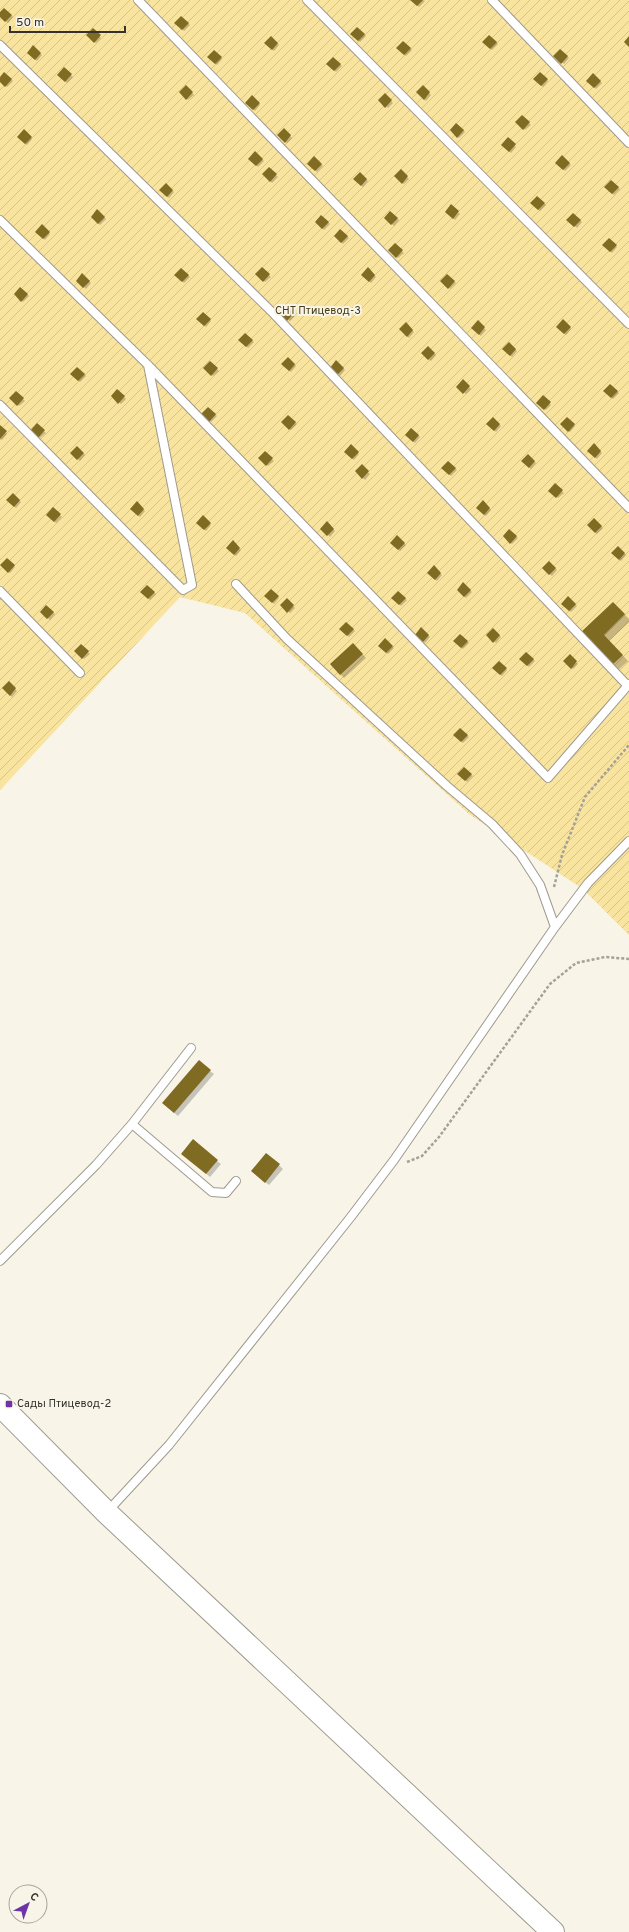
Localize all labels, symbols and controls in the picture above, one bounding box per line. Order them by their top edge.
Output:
scale bar [10,8,125,34]
text: 50 m [16,15,44,31]
park label: СНТ Птицевод-3 [275,304,361,318]
place label: Сады Птицевод-2 [17,1397,111,1411]
marker: Сады Птицевод-2 [4,1399,14,1409]
north arrow [8,1884,48,1924]
text: С [27,1890,41,1905]

